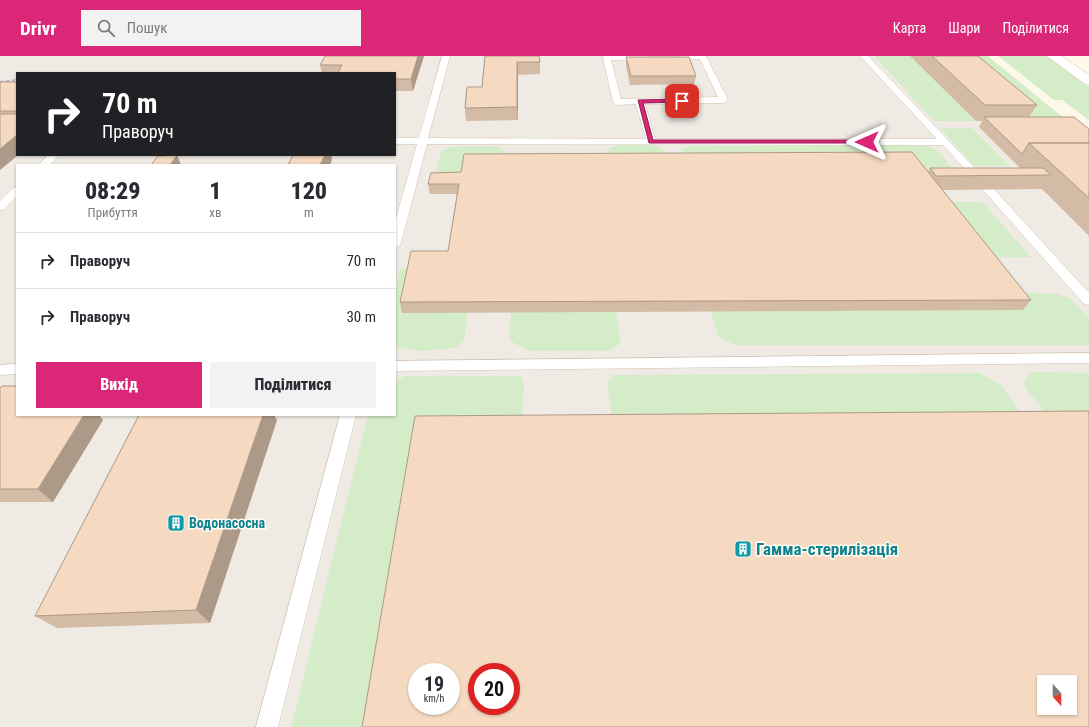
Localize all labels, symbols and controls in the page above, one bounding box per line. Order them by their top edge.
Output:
search box [81,10,361,46]
text: Drivr [20,17,57,40]
icon: search [95,17,117,39]
text: Пошук [127,19,168,37]
text: Карта [893,20,926,36]
text: Шари [948,20,980,36]
text: Поділитися [1002,20,1069,36]
pin [665,84,699,118]
text: 70 m [102,87,158,120]
icon: right [36,88,88,140]
icon: arrive [671,90,693,112]
text: Праворуч [102,121,174,142]
position arrow [846,121,888,163]
text: 08:29 [85,177,140,205]
text: 1 [209,177,222,205]
text: 120 [290,177,327,205]
text: Прибуття [88,205,138,220]
text: хв [209,205,222,220]
text: m [304,205,314,220]
icon: right [36,250,58,272]
text: Праворуч [70,252,130,270]
text: 70 m [346,252,376,270]
icon: right [36,306,58,328]
text: Праворуч [70,308,130,326]
text: 30 m [346,308,376,326]
button: Вихід [36,362,202,408]
button: Поділитися [210,362,376,408]
building icon: Водонасосна [166,513,186,533]
place label: Водонасосна [189,515,266,531]
building icon: Гамма-стерилізація [733,539,753,559]
place label: Гамма-стерилізація [756,539,898,559]
speed limit sign: 20 [468,663,520,715]
text: 19 [424,672,444,696]
north arrow [1037,675,1077,715]
map controls [1037,675,1077,715]
text: km/h [424,693,444,704]

